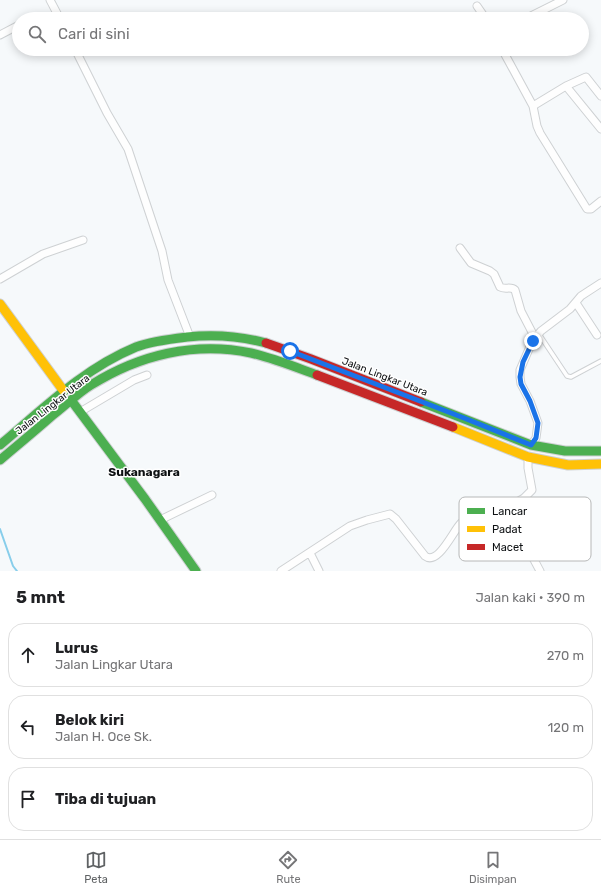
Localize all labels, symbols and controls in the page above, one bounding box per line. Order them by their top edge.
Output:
search box [12,12,589,56]
icon: search [26,23,48,45]
text: Cari di sini [58,25,130,43]
route end [524,332,542,350]
route start [281,342,299,360]
street label: Jalan Lingkar Utara [340,355,429,399]
street label: Jalan Lingkar Utara [13,372,92,437]
district label: Sukanagara [108,465,180,479]
legend [459,497,591,561]
text: Lancar [492,505,528,518]
text: Padat [492,523,523,536]
text: Macet [492,541,524,554]
text: 5 mnt [16,587,65,607]
text: Jalan kaki · 390 m [475,590,585,605]
text: Lurus [55,639,98,657]
icon: ahead [17,644,39,666]
text: 270 m [547,648,584,663]
text: Jalan Lingkar Utara [55,657,173,672]
text: Belok kiri [55,711,124,729]
icon: left [17,716,39,738]
text: 120 m [548,720,584,735]
text: Jalan H. Oce Sk. [55,729,152,744]
icon: arrive [17,788,39,810]
text: Tiba di tujuan [55,790,156,808]
tab: Peta [84,849,108,886]
tab: Rute [276,849,301,886]
tab: Disimpan [469,849,517,886]

